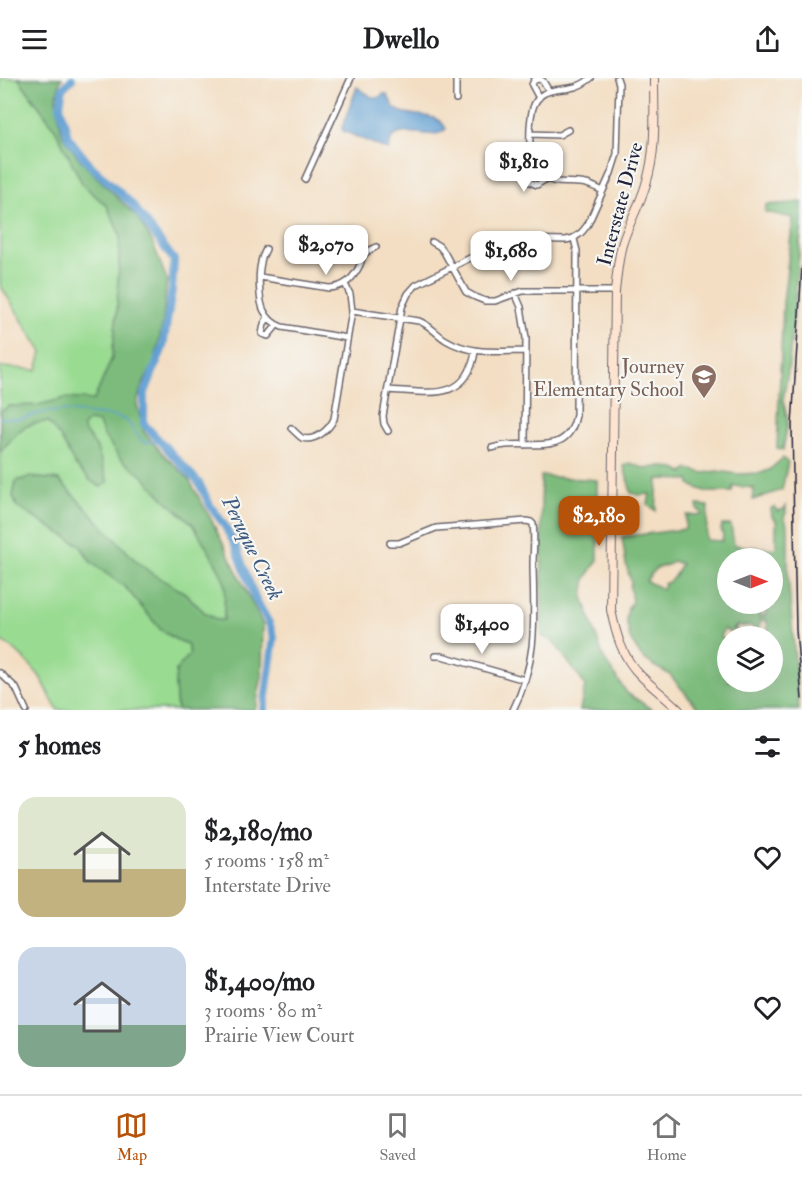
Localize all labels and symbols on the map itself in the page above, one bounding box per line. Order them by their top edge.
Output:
street label: Interstate Drive [591,139,649,269]
pin: $1,810 [475,142,573,193]
pin: $2,070 [277,225,375,276]
pin: $1,680 [462,231,560,282]
place label: Journey Elementary School [533,354,685,402]
school or university icon: Journey Elementary School [689,362,719,400]
water label: Peruque Creek [215,491,289,605]
pin: $2,180 [550,496,648,547]
north arrow [717,548,783,614]
pin: $1,400 [433,604,531,655]

